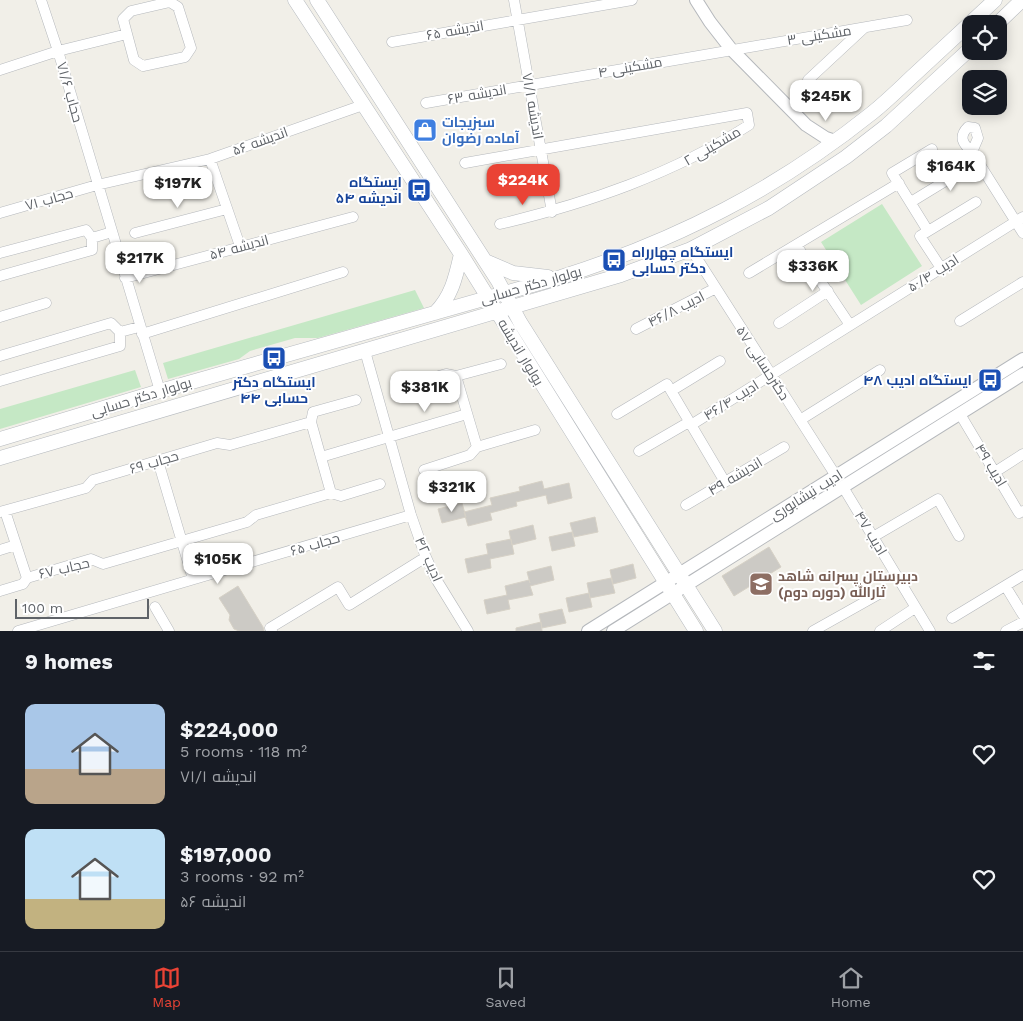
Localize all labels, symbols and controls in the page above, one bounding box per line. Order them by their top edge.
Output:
map controls [962,15,1007,115]
button: locate [962,15,1007,60]
street label: اندیشه ۶۵ [425,17,485,43]
street label: مشکینی ۳ [786,22,852,48]
street label: مشکینی ۴ [597,53,663,81]
street label: حجاب ۷۱/۶ [54,60,86,124]
button: layers [962,70,1007,115]
street label: اندیشه ۷۱/۱ [519,72,547,140]
pin: $245K [791,80,861,122]
street label: اندیشه ۶۳ [446,81,508,107]
text: $245K [801,86,851,105]
place label: سبزیجات آماده رضوان [442,114,520,147]
shop icon: سبزیجات آماده رضوان [412,117,438,143]
street label: مشکینی ۲ [681,123,743,169]
street label: اندیشه ۵۶ [230,124,290,158]
pin: $164K [916,150,986,192]
text: $164K [927,156,975,175]
pin: $224K [488,164,558,206]
pin: $197K [143,166,213,209]
text: $224K [498,170,548,189]
text: $197K [154,173,202,192]
place label: ایستگاه اندیشه ۵۴ [336,174,402,206]
bus stop icon: ایستگاه اندیشه ۵۴ [406,177,432,203]
street label: حجاب ۷۱ [23,185,75,213]
street label: اندیشه ۵۴ [208,231,270,263]
pin: $217K [105,242,175,284]
place label: ایستگاه چهارراه دکتر حسابی [632,244,733,277]
bus stop icon: ایستگاه چهارراه دکتر حسابی [601,247,627,273]
text: $217K [116,248,164,267]
pin: $336K [778,250,848,292]
street label: ادیب ۵۰/۴ [905,251,961,295]
text: $336K [788,256,838,275]
street label: بولوار دکتر حسابی [478,263,584,307]
street label: ادیب ۴۶/۸ [645,288,707,330]
street label: بولوار اندیشه [495,316,547,388]
street label: دکترحسابی ۵۷ [733,323,793,403]
bus stop icon: ایستگاه دکتر حسابی ۴۴ [261,345,287,371]
bus stop icon: ایستگاه ادیب ۴۸ [977,367,1003,393]
pin: $381K [390,370,460,413]
place label: ایستگاه ادیب ۴۸ [863,372,972,388]
street label: بولوار دکتر حسابی [89,374,193,420]
place label: ایستگاه دکتر حسابی ۴۴ [231,374,316,407]
text: $381K [401,377,449,396]
street label: ادیب ۴۶/۴ [701,377,761,423]
street label: ادیب ۴۹ [972,441,1010,489]
street label: حجاب ۶۹ [128,447,180,477]
street label: اندیشه ۴۹ [705,454,765,498]
street label: ادیب نیشابوری [767,466,845,524]
pin: $321K [417,470,487,513]
text: $321K [428,477,476,496]
street label: ادیب ۴۷ [852,508,890,558]
street label: حجاب ۶۵ [289,529,341,559]
street label: ادیب ۴۲ [412,534,446,584]
pin: $105K [183,542,253,585]
text: $105K [194,549,242,568]
street label: حجاب ۶۷ [37,554,91,582]
place label: دبیرستان پسرانه شاهد ثارالله (دوره دوم) [778,568,918,602]
school or university icon: دبیرستان پسرانه شاهد ثارالله (دوره دوم) [748,571,774,597]
scale bar [15,596,149,619]
text: 100 m [22,600,63,616]
icon: filters [970,647,998,675]
text: 9 homes [25,649,113,674]
text: $224,000 [180,717,278,742]
icon: home [65,724,125,784]
icon: heart [970,740,998,768]
text: 5 rooms · 118 m² [180,742,307,761]
text: اندیشه ۷۱/۱ [180,767,257,786]
text: $197,000 [180,842,272,867]
icon: home [65,849,125,909]
icon: heart [970,865,998,893]
text: 3 rooms · 92 m² [180,867,304,886]
text: اندیشه ۵۶ [180,892,246,911]
tab: Map [152,964,181,1010]
tab: Saved [485,964,526,1010]
tab: Home [831,964,871,1010]

